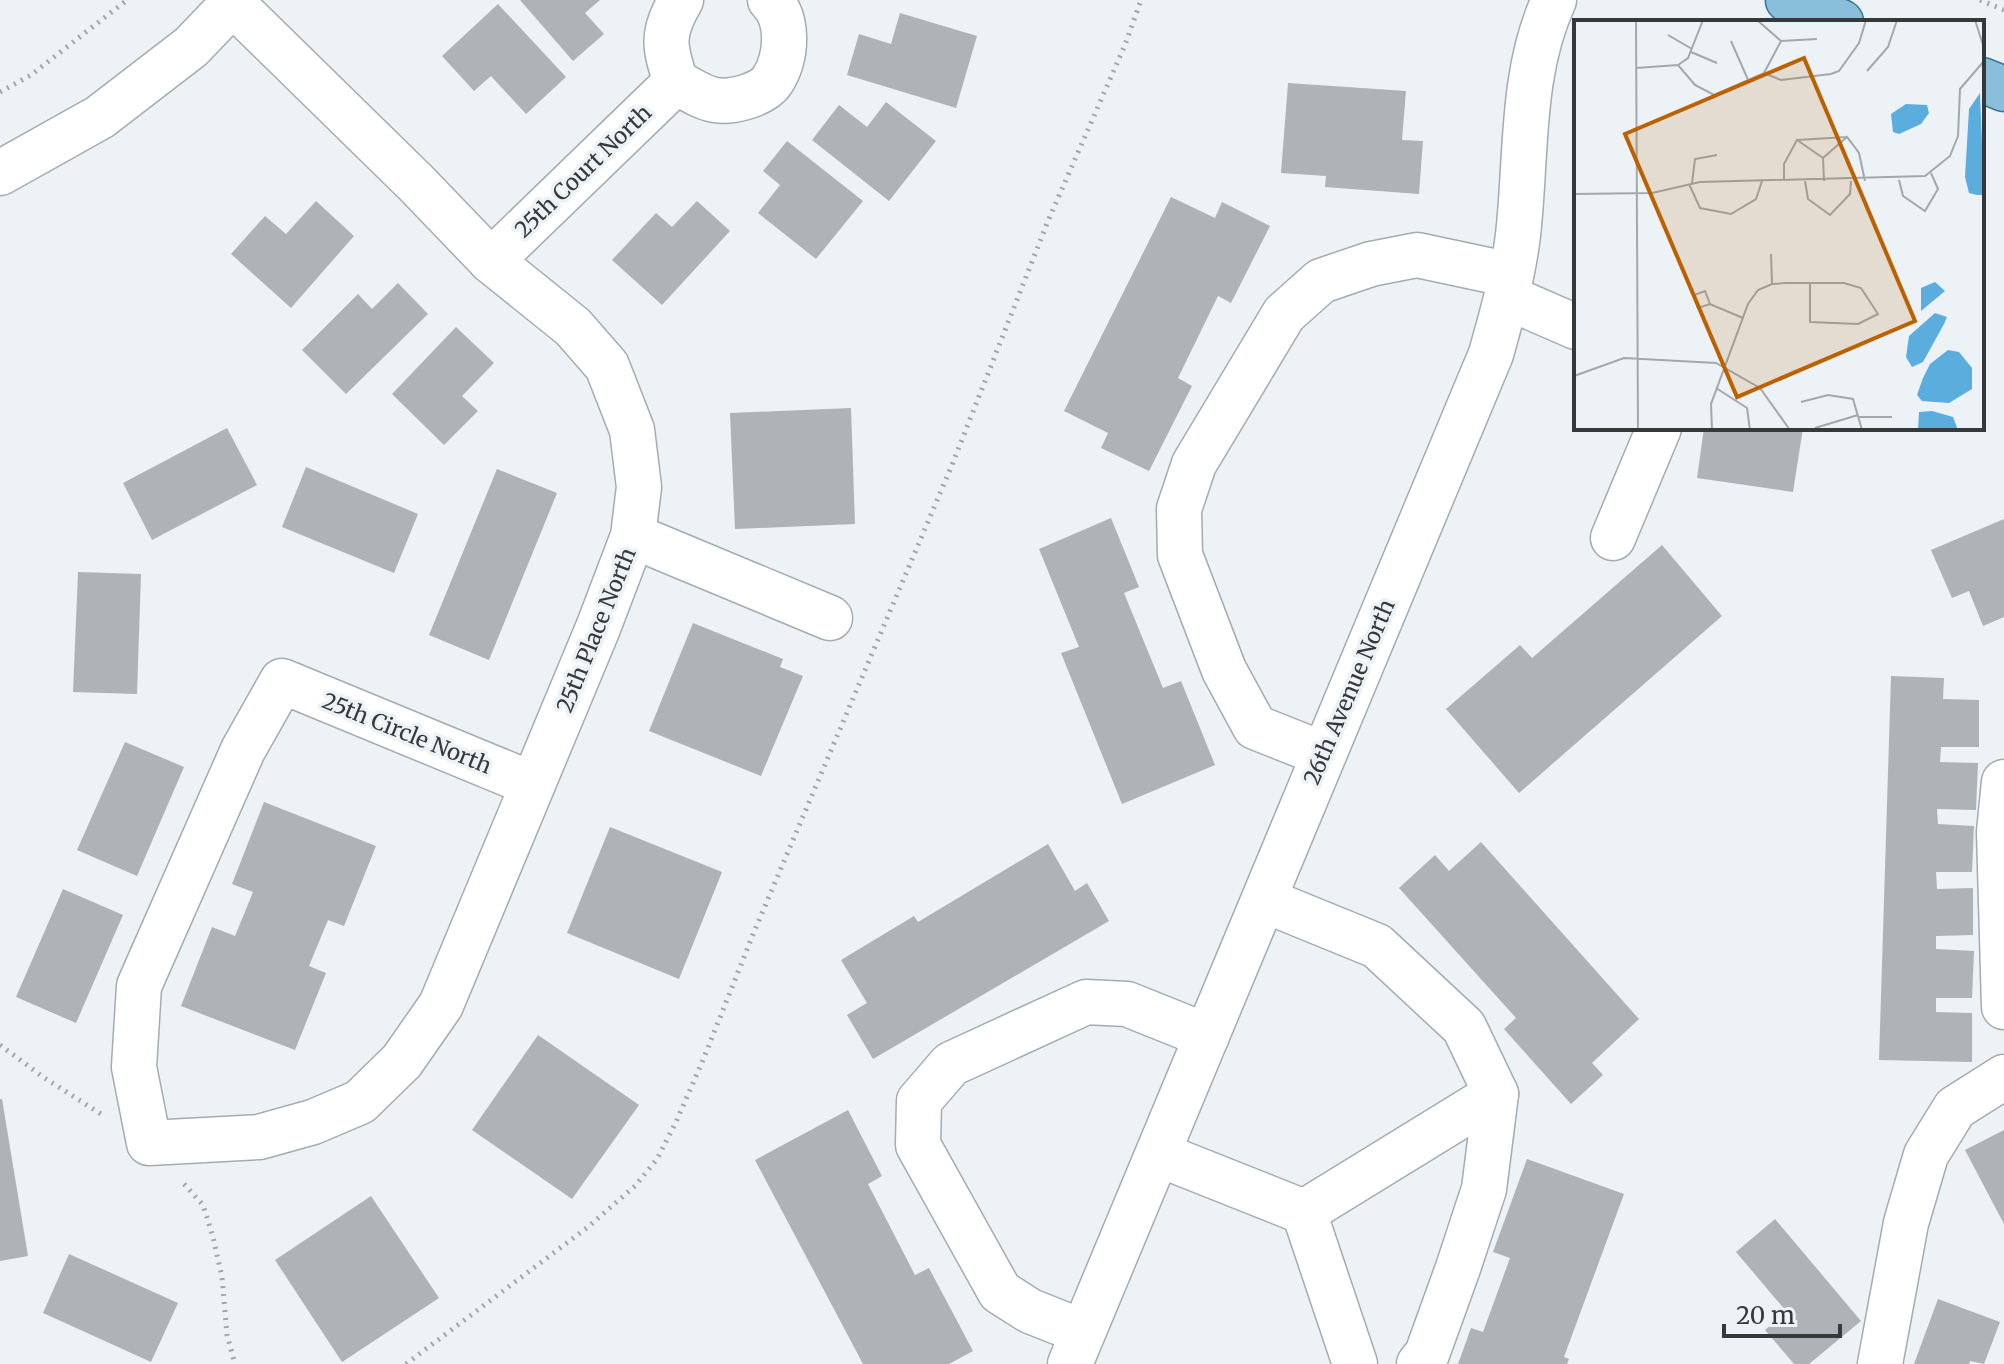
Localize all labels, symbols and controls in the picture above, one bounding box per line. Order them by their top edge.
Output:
inset map [1574,20,1984,430]
street label: 25th Court North [509,98,658,243]
street label: 25th Place North [550,543,642,717]
street label: 26th Avenue North [1297,595,1401,789]
street label: 25th Circle North [318,686,496,780]
scale bar [1724,1288,1840,1338]
text: 20 m [1736,1300,1795,1331]

